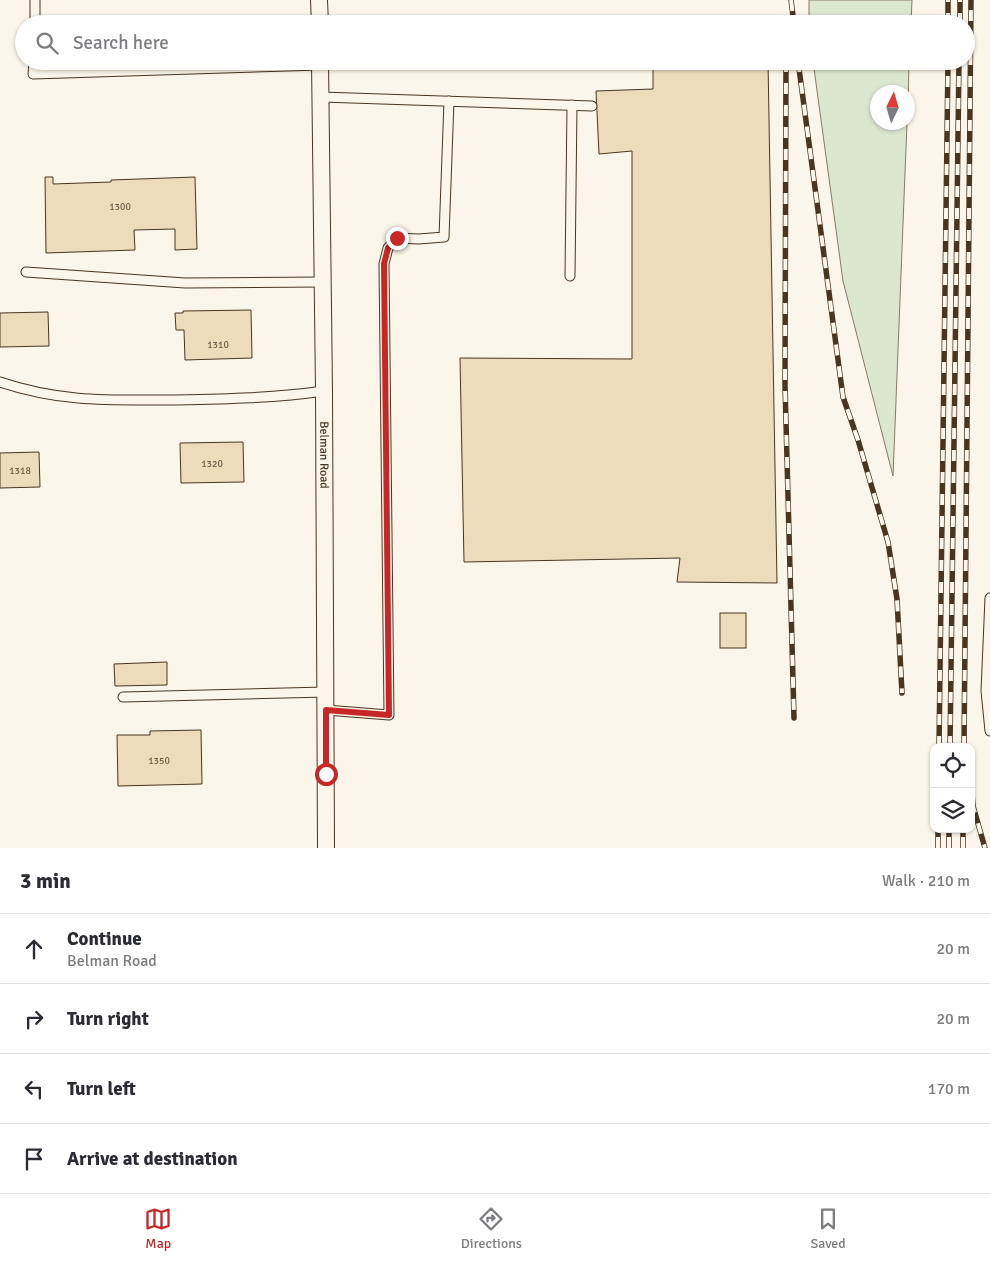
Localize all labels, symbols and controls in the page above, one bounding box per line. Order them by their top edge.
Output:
search box [15,15,975,70]
icon: search [33,29,61,57]
text: Search here [73,31,169,55]
north arrow [870,85,915,130]
house number: 1300 [109,201,131,213]
route end [386,227,409,250]
house number: 1310 [207,339,229,351]
street label: Belman Road [316,421,331,489]
house number: 1320 [201,458,223,470]
house number: 1318 [9,465,31,477]
map controls [930,743,975,833]
button: locate [930,743,975,788]
house number: 1350 [148,755,170,767]
route start [315,763,338,786]
button: layers [930,788,975,833]
text: 3 min [20,868,71,894]
text: Walk · 210 m [882,871,970,891]
text: Continue [67,927,142,951]
icon: ahead [20,935,48,963]
text: 20 m [936,939,970,959]
text: Belman Road [67,951,157,971]
icon: right [20,1005,48,1033]
text: Turn right [67,1007,149,1031]
text: 20 m [936,1009,970,1029]
icon: left [20,1075,48,1103]
text: Turn left [67,1077,136,1101]
text: 170 m [928,1079,970,1099]
icon: arrive [20,1145,48,1173]
text: Arrive at destination [67,1147,238,1171]
tab: Map [144,1205,172,1252]
tab: Directions [461,1205,522,1252]
tab: Saved [810,1205,846,1252]

